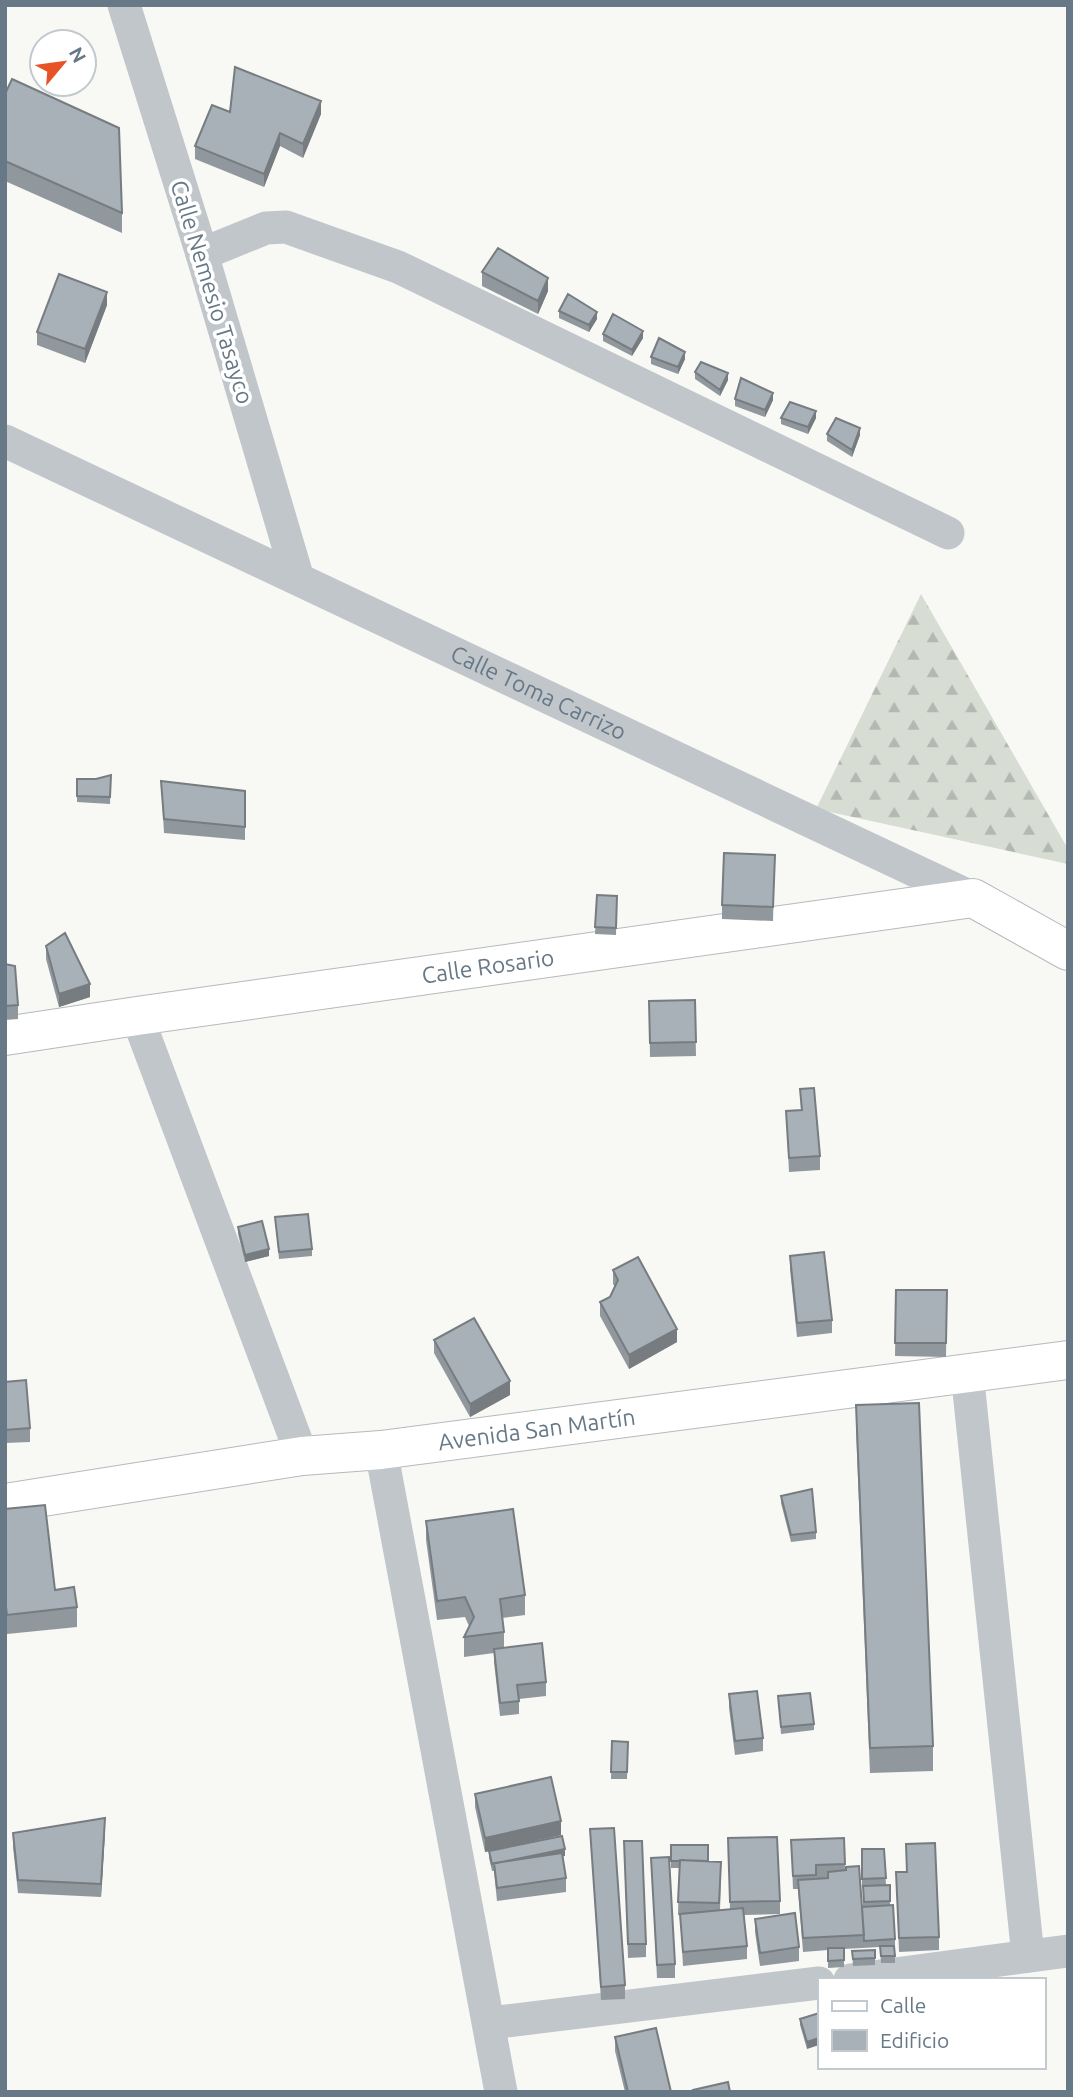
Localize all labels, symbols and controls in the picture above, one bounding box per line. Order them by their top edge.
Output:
north arrow [28,28,98,98]
text: N [65,43,91,66]
street label: Calle Nemesio Tasayco [167,177,258,407]
street label: Calle Toma Carrizo [447,640,630,744]
street label: Calle Rosario [420,944,556,988]
street label: Avenida San Martín [437,1404,637,1454]
legend [818,1978,1045,2069]
text: Calle [880,1993,926,2017]
text: Edificio [880,2028,949,2052]

